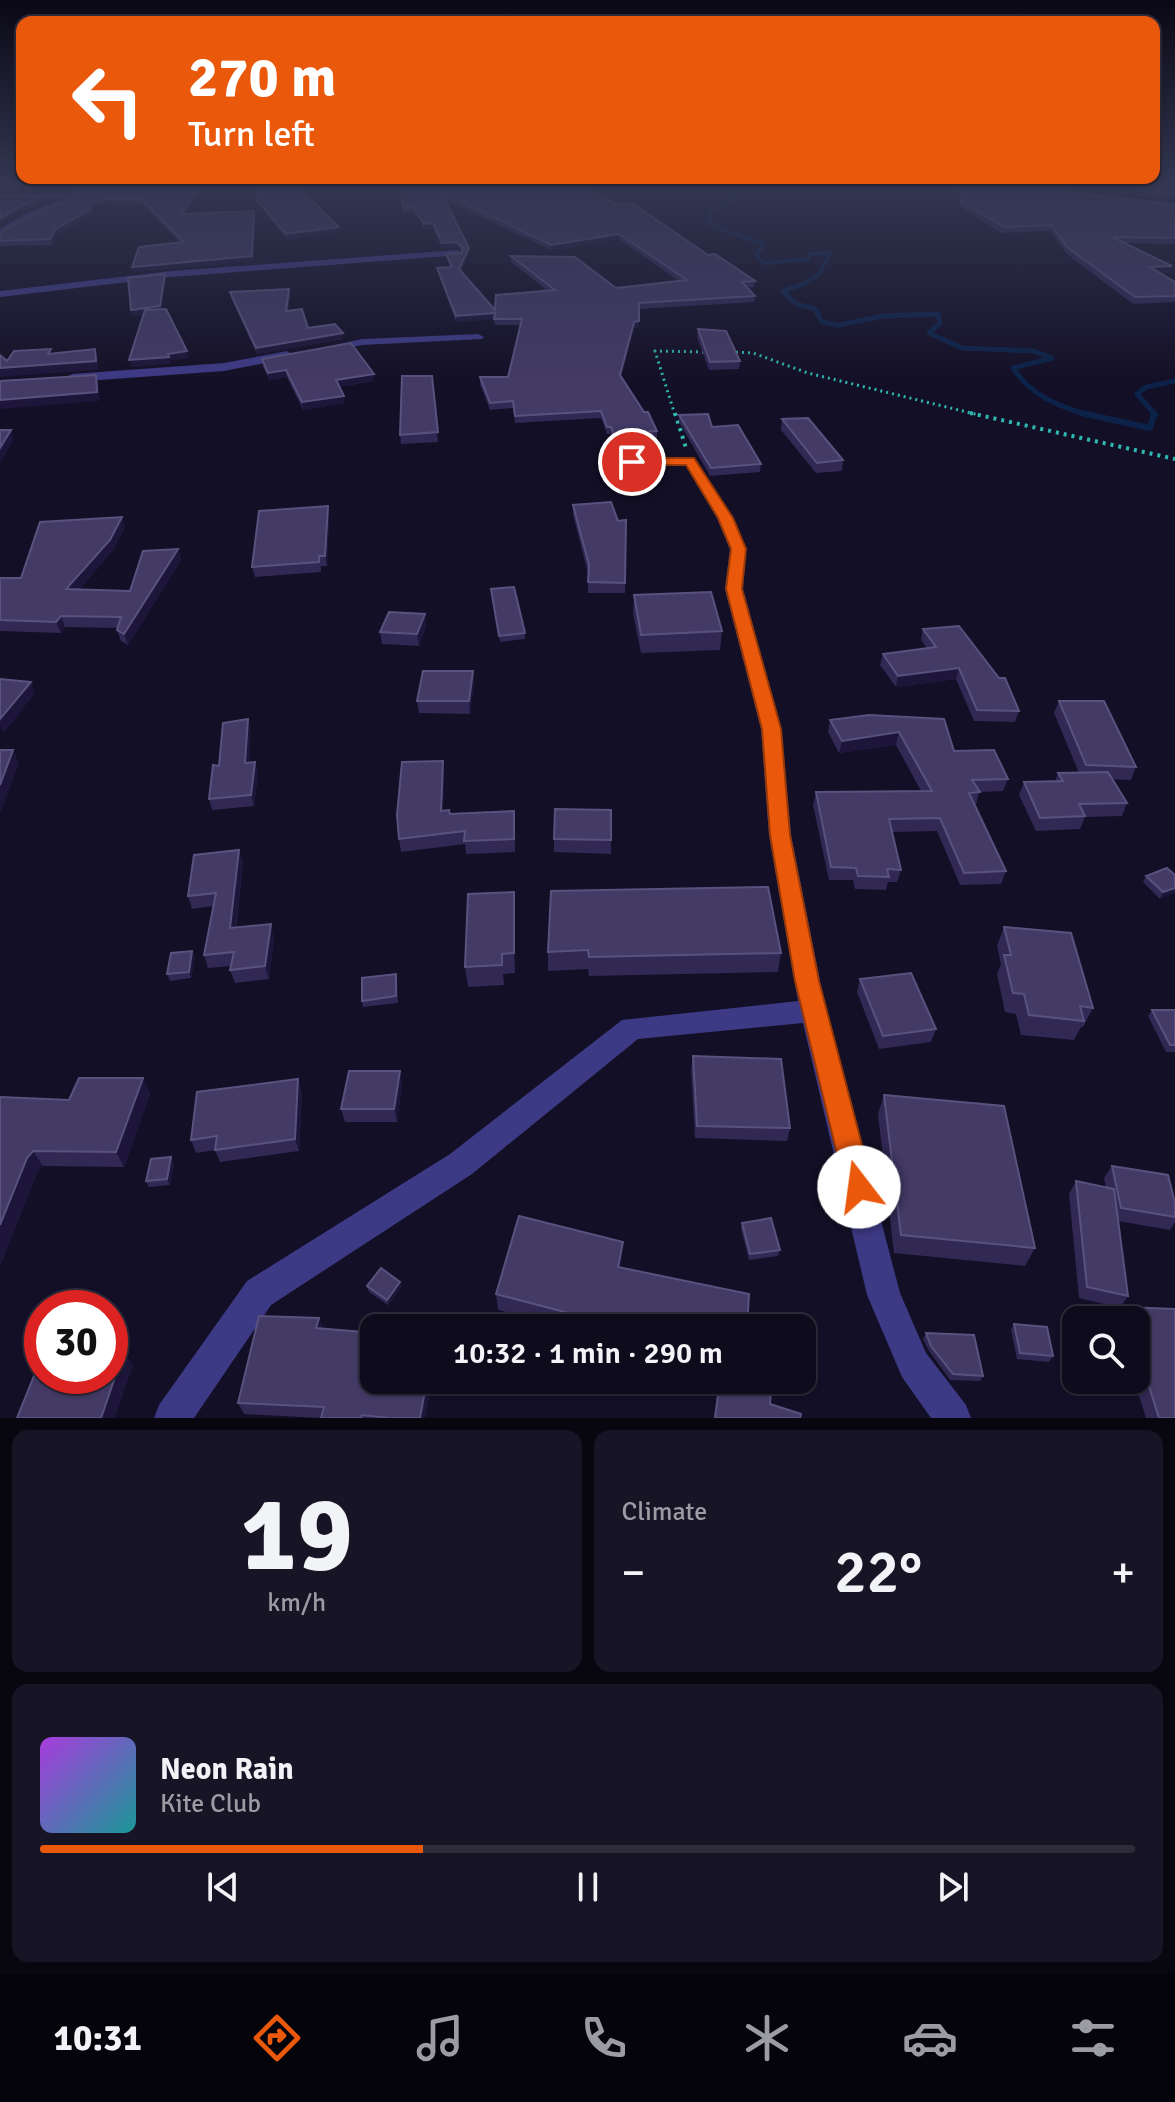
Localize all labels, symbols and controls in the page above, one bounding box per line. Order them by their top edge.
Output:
text: 270 m [188,43,336,112]
icon: left [56,48,160,152]
text: Turn left [188,112,315,157]
pin [598,428,666,496]
icon: arrive [610,440,654,484]
position arrow [817,1145,901,1229]
speed limit sign: 30 [24,1290,128,1394]
map controls [1062,1306,1150,1394]
button: search [1062,1306,1150,1394]
text: 10:32 · 1 min · 290 m [453,1335,723,1372]
text: 19 [241,1471,353,1599]
text: Climate [622,1496,707,1528]
text: 22° [834,1536,922,1610]
text: − [622,1546,645,1600]
text: + [1111,1546,1135,1600]
text: km/h [267,1587,326,1619]
text: Neon Rain [160,1751,294,1788]
text: Kite Club [160,1788,261,1820]
icon: previous [201,1865,245,1909]
icon: pause [566,1865,610,1909]
icon: next [931,1865,975,1909]
icon: directions [249,2010,305,2066]
icon: music [412,2010,468,2066]
icon: phone [576,2010,632,2066]
icon: climate [739,2010,795,2066]
icon: car [902,2010,958,2066]
icon: filters [1065,2010,1121,2066]
text: 10:31 [54,2016,142,2061]

